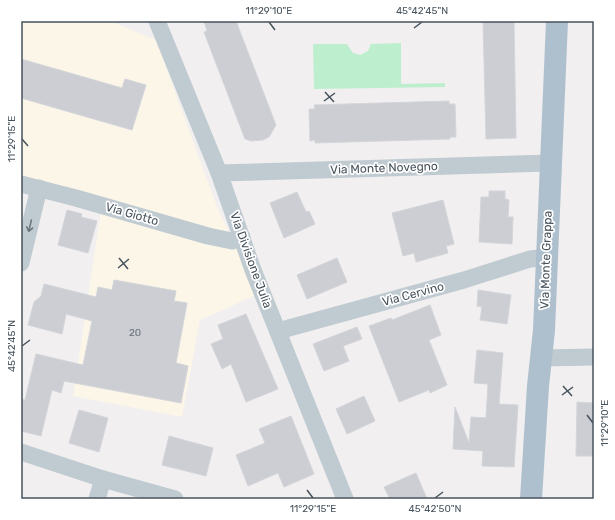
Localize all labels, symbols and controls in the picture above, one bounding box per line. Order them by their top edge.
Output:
text: 11°29'10"E [246,5,292,17]
text: 45°42'45"N [396,5,448,17]
text: 11°29'15"E [6,116,18,162]
street label: Via Monte Novegno [330,159,438,177]
street label: Via Giotto [104,200,160,228]
street label: Via Divisione Julia [227,210,275,310]
street label: Via Monte Grappa [537,211,555,309]
one-way arrow [25,219,33,232]
street label: Via Cervino [381,279,445,309]
text: 45°42'45"N [6,320,18,372]
house number: 20 [129,327,141,339]
text: 11°29'10"E [599,400,611,446]
text: 11°29'15"E [290,503,336,515]
text: 45°42'50"N [409,503,461,515]

